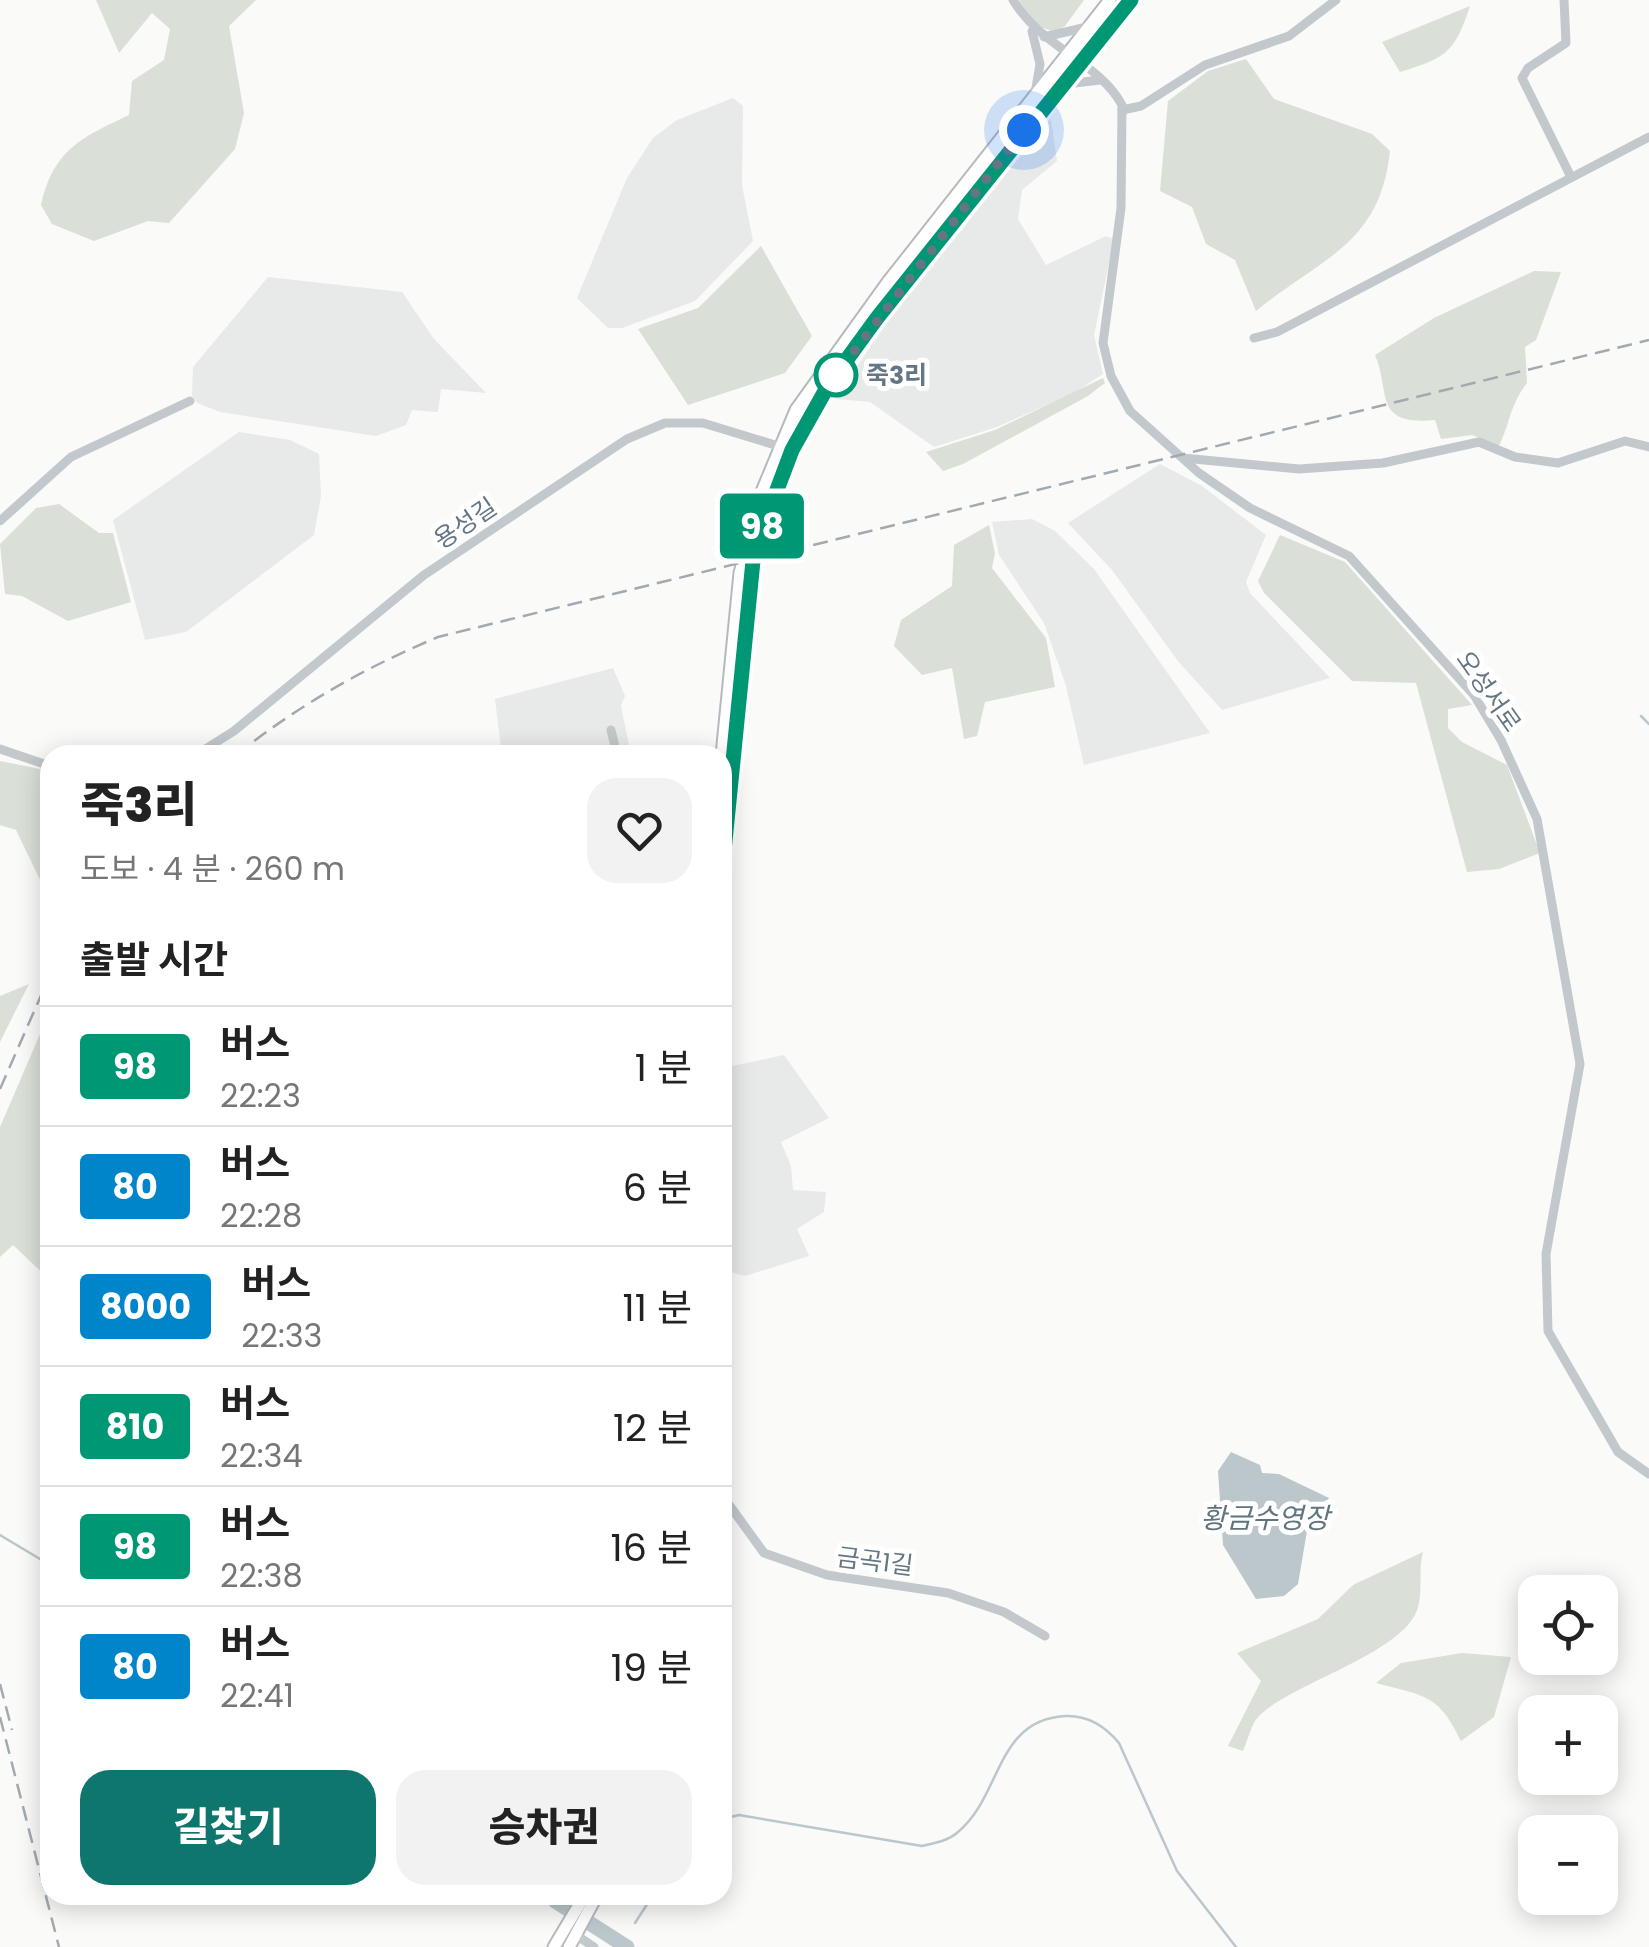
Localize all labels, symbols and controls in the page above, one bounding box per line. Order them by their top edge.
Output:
your location [999,105,1049,155]
marker: 죽3리 [815,354,857,396]
place label: 죽3리 [866,358,927,393]
street label: 용성길 [427,490,504,557]
line badge: 98 [717,494,807,558]
text: 98 [740,502,784,551]
street label: 오성서로 [1448,644,1529,739]
text: 죽3리 [80,772,198,839]
button: heart [587,778,692,883]
text: 도보 · 4 분 · 260 m [80,846,345,891]
text: 출발 시간 [80,933,228,986]
text: 버스 [220,1017,290,1070]
text: 1 분 [635,1041,692,1094]
text: 98 [113,1042,157,1091]
text: 22:23 [220,1073,301,1118]
text: 버스 [220,1137,290,1190]
text: 6 분 [623,1161,692,1214]
text: 80 [112,1162,158,1211]
text: 22:28 [220,1193,302,1238]
text: 버스 [241,1257,311,1310]
text: 11 분 [623,1281,692,1334]
text: 8000 [100,1282,191,1331]
text: 22:33 [241,1313,322,1358]
text: 버스 [220,1377,290,1430]
text: 12 분 [613,1401,692,1454]
text: 810 [106,1402,164,1451]
text: 22:34 [220,1433,303,1478]
text: 버스 [220,1497,290,1550]
water label: 황금수영장 [1201,1499,1333,1538]
text: 16 분 [611,1521,692,1574]
text: 98 [113,1522,157,1571]
street label: 금곡1길 [835,1539,915,1584]
text: 22:38 [220,1553,303,1598]
map controls [1518,1575,1618,1915]
button: locate [1518,1575,1618,1675]
text: 버스 [220,1617,290,1670]
text: 19 분 [611,1641,692,1694]
text: 80 [112,1642,158,1691]
text: 22:41 [220,1673,294,1718]
button: + [1518,1695,1618,1795]
button: 길찾기 [80,1770,376,1885]
button: 승차권 [396,1770,692,1885]
button: − [1518,1815,1618,1915]

